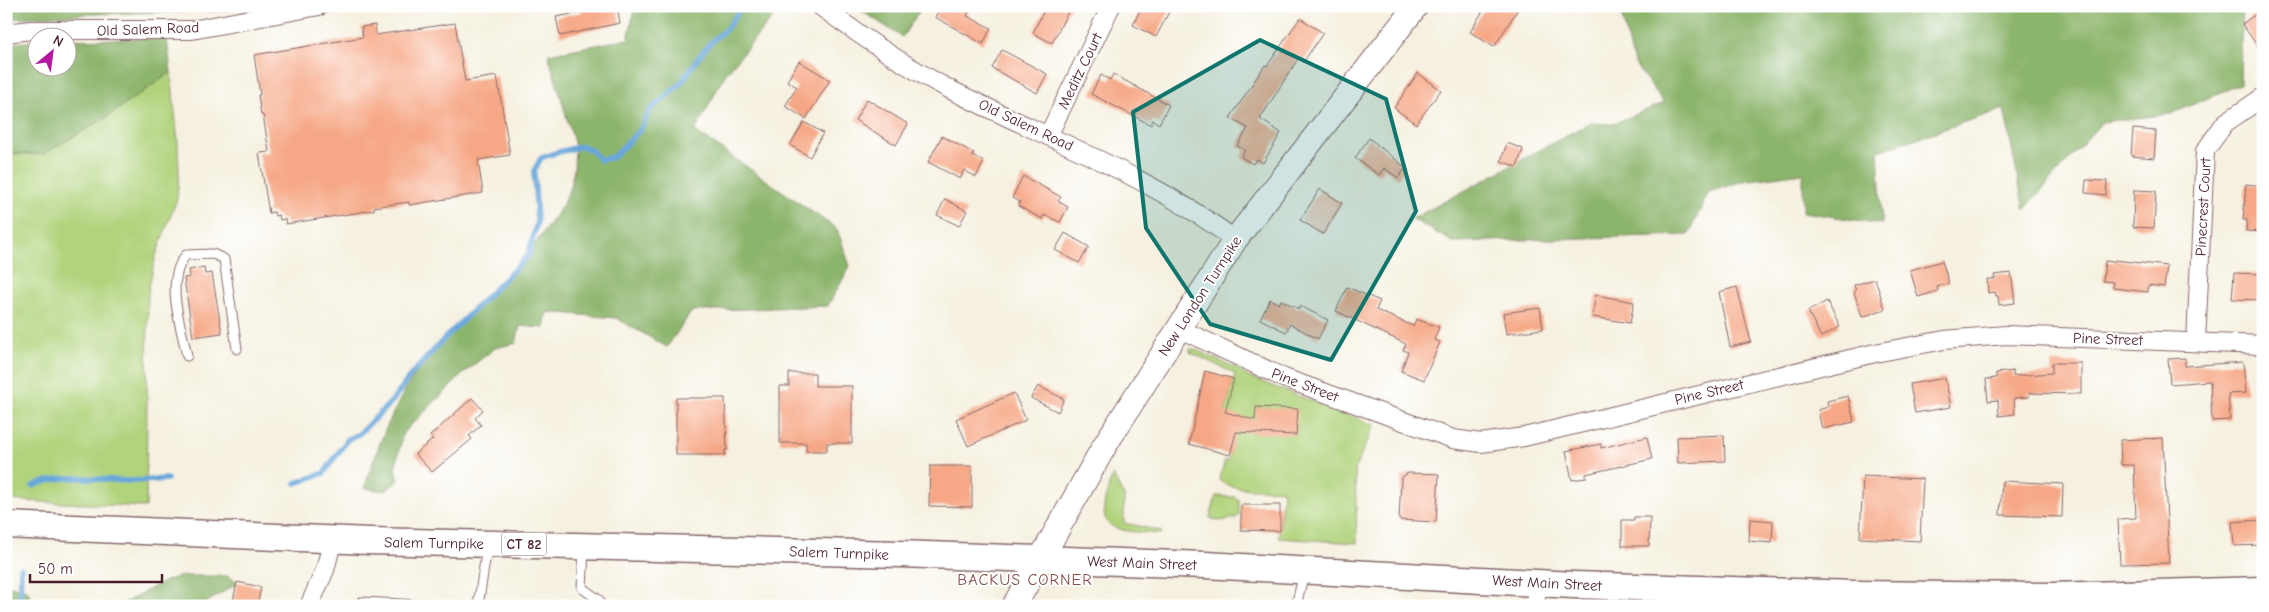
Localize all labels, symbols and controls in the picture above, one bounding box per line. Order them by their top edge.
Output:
street label: Old Salem Road [96,18,200,40]
north arrow [28,28,78,78]
street label: Meditz Court [1054,29,1106,112]
text: N [50,31,66,51]
street label: Old Salem Road [976,95,1076,155]
street label: Pinecrest Court [2191,157,2215,257]
street label: New London Turnpike [1154,232,1246,359]
street label: Pine Street [2073,329,2144,349]
street label: Pine Street [1269,364,1342,406]
street label: Pine Street [1673,375,1746,409]
road number: CT 82 [502,532,546,556]
street label: Salem Turnpike [384,533,485,553]
street label: Salem Turnpike [789,542,890,564]
scale bar [30,552,162,584]
street label: West Main Street [1087,552,1198,574]
text: 50 m [38,560,73,578]
district label: BACKUS CORNER [957,571,1093,589]
street label: West Main Street [1492,571,1603,595]

